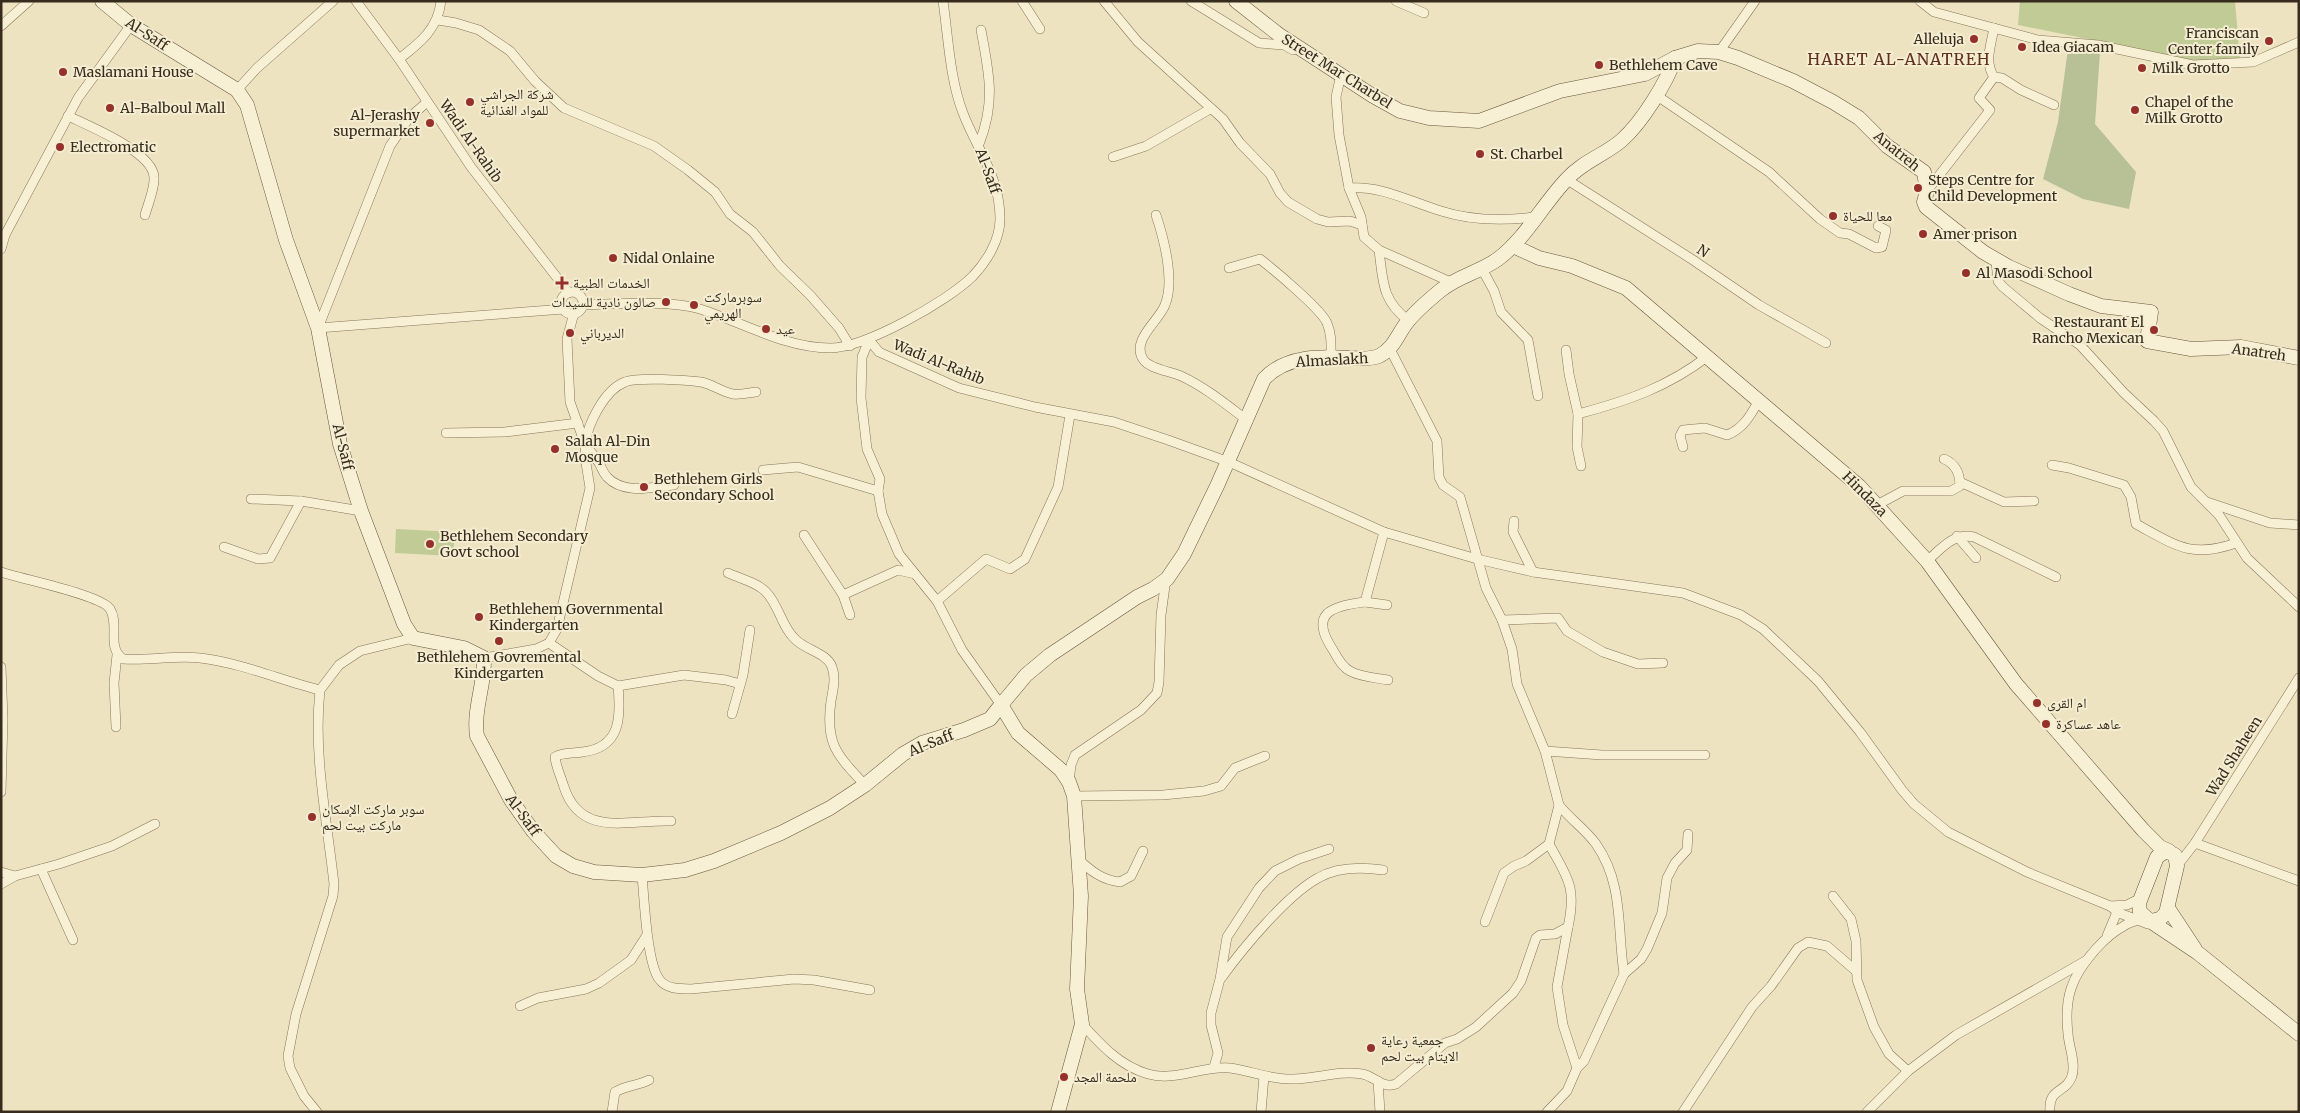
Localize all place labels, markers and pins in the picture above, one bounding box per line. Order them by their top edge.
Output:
place label: Franciscan Center family [2168,24,2260,58]
place label: Alleluja [1913,30,1964,48]
marker: Alleluja [1968,33,1980,45]
marker: Franciscan Center family [2263,35,2275,47]
place label: Idea Giacam [2032,38,2114,56]
marker: Idea Giacam [2016,41,2028,53]
place label: Bethlehem Cave [1609,56,1718,74]
marker: Bethlehem Cave [1593,59,1605,71]
place label: Milk Grotto [2152,59,2230,77]
marker: Milk Grotto [2136,62,2148,74]
place label: Maslamani House [73,63,194,81]
marker: Maslamani House [57,66,69,78]
place label: شركة الجراشي للمواد الغذائية [480,85,554,119]
place label: Chapel of the Milk Grotto [2145,93,2233,127]
marker: شركة الجراشي للمواد الغذائية [464,96,476,108]
place label: Al-Balboul Mall [119,99,226,117]
marker: Al-Balboul Mall [104,102,116,114]
marker: Chapel of the Milk Grotto [2129,104,2141,116]
place label: Al-Jerashy supermarket [333,106,421,140]
marker: Al-Jerashy supermarket [424,117,436,129]
place label: Electromatic [70,138,156,156]
marker: Electromatic [54,141,66,153]
place label: St. Charbel [1490,145,1564,163]
marker: St. Charbel [1474,148,1486,160]
place label: Steps Centre for Child Development [1928,171,2058,205]
marker: Steps Centre for Child Development [1912,182,1924,194]
place label: معا للحياة [1843,207,1892,225]
marker: معا للحياة [1827,210,1839,222]
place label: Amer prison [1932,225,2017,243]
marker: Amer prison [1917,228,1929,240]
place label: Nidal Onlaine [623,249,715,267]
marker: Nidal Onlaine [607,252,619,264]
place label: Al Masodi School [1975,264,2093,282]
marker: Al Masodi School [1960,267,1972,279]
place label: الخدمات الطبية [573,274,650,292]
marker: الخدمات الطبية [555,276,569,290]
place label: سوبرماركت الهريمي [704,288,762,325]
place label: صالون نادية للسيدات [551,293,656,311]
marker: صالون نادية للسيدات [660,296,672,308]
marker: سوبرماركت الهريمي [688,299,700,311]
place label: Restaurant El Rancho Mexican [2032,313,2145,347]
place label: عيد [776,320,795,338]
marker: عيد [760,323,772,335]
place label: الديرباني [580,324,624,345]
marker: Restaurant El Rancho Mexican [2148,324,2160,336]
marker: الديرباني [564,327,576,339]
place label: Salah Al-Din Mosque [565,432,650,466]
marker: Salah Al-Din Mosque [549,443,561,455]
place label: Bethlehem Girls Secondary School [654,470,775,504]
marker: Bethlehem Girls Secondary School [638,481,650,493]
place label: Bethlehem Secondary Govt school [440,527,589,561]
marker: Bethlehem Secondary Govt school [424,538,436,550]
place label: Bethlehem Governmental Kindergarten [489,600,664,634]
marker: Bethlehem Governmental Kindergarten [473,611,485,623]
marker: Bethlehem Govremental Kindergarten [493,635,505,647]
place label: Bethlehem Govremental Kindergarten [417,648,582,682]
place label: ام القرى [2047,694,2087,713]
marker: ام القرى [2031,697,2043,709]
place label: عاهد عساكرة [2056,715,2121,733]
marker: عاهد عساكرة [2040,718,2052,730]
place label: سوبر ماركت الإسكان ماركت بيت لحم [322,800,424,835]
marker: سوبر ماركت الإسكان ماركت بيت لحم [306,811,318,823]
place label: جمعية رعاية الايتام بيت لحم [1381,1031,1458,1066]
marker: جمعية رعاية الايتام بيت لحم [1365,1042,1377,1054]
place label: ملحمة المجد [1074,1068,1137,1086]
marker: ملحمة المجد [1058,1071,1070,1083]

